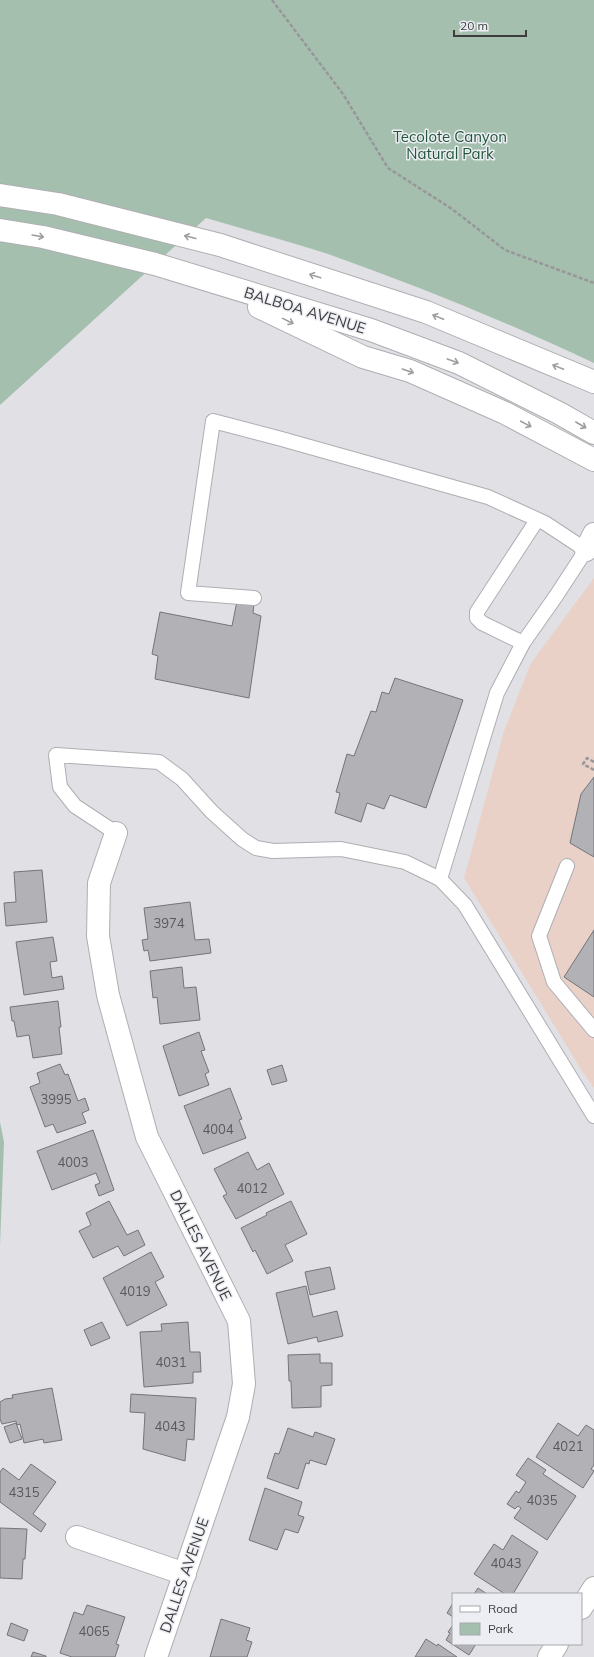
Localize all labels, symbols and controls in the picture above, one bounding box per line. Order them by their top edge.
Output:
scale bar [454,12,526,38]
text: 20 m [460,18,488,33]
park label: Tecolote Canyon Natural Park [393,127,507,163]
one-way arrow [32,232,45,240]
one-way arrow [184,233,197,241]
one-way arrow [308,272,321,279]
street label: BALBOA AVENUE [242,282,368,338]
one-way arrow [432,313,444,321]
one-way arrow [282,318,294,325]
one-way arrow [446,357,458,365]
one-way arrow [552,362,564,370]
one-way arrow [401,368,414,375]
one-way arrow [520,420,532,428]
one-way arrow [575,422,587,430]
house number: 3974 [153,915,185,931]
house number: 3995 [40,1091,72,1107]
house number: 4004 [202,1121,234,1137]
house number: 4003 [57,1154,89,1170]
house number: 4012 [236,1180,268,1196]
street label: DALLES AVENUE [166,1187,236,1304]
house number: 4019 [119,1283,151,1299]
house number: 4031 [155,1354,187,1370]
house number: 4043 [154,1418,186,1434]
house number: 4021 [552,1438,584,1454]
house number: 4315 [8,1484,40,1500]
house number: 4035 [526,1492,558,1508]
street label: DALLES AVENUE [155,1515,213,1635]
house number: 4043 [490,1555,522,1571]
legend [452,1593,582,1645]
text: Road [488,1601,517,1616]
text: Park [488,1621,514,1636]
house number: 4065 [78,1623,110,1639]

